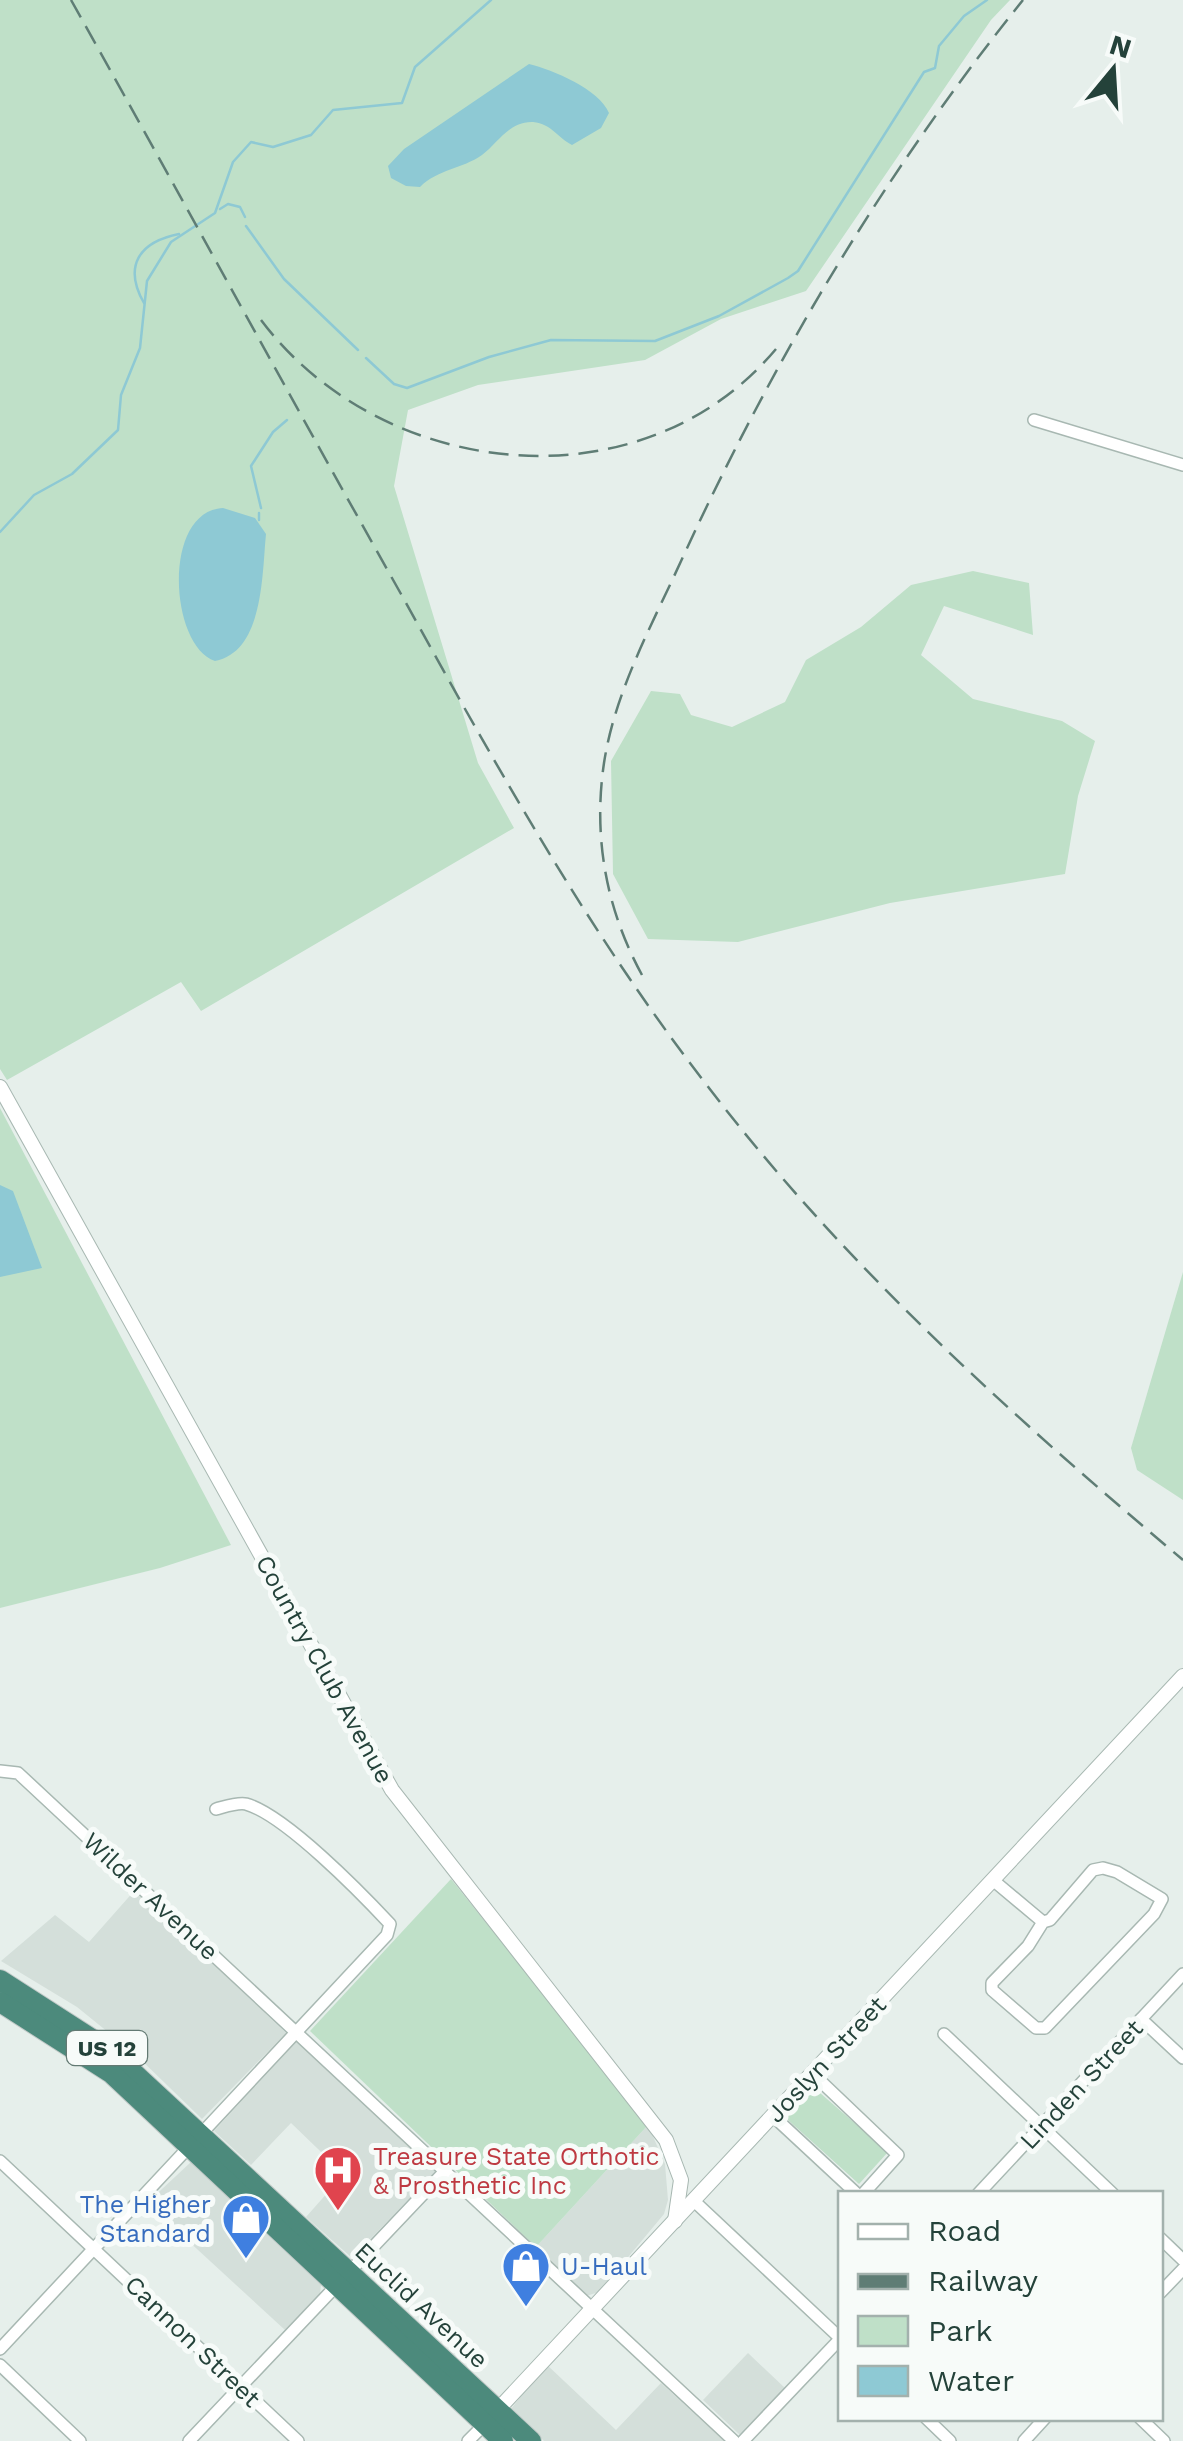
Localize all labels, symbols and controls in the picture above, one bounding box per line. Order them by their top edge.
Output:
north arrow [1063,20,1163,120]
text: N [1106,28,1136,66]
street label: Country Club Avenue [250,1550,399,1788]
street label: Wilder Avenue [77,1826,224,1966]
street label: Joslyn Street [761,1990,892,2128]
street label: Linden Street [1014,2013,1149,2155]
road number: US 12 [67,2031,147,2065]
place label: Treasure State Orthotic & Prosthetic Inc [373,2142,660,2200]
hospital icon: Treasure State Orthotic & Prosthetic Inc [312,2144,364,2212]
place label: The Higher Standard [80,2190,211,2248]
legend [838,2191,1163,2421]
shop icon: The Higher Standard [220,2192,272,2260]
text: Road [928,2213,1001,2248]
street label: Euclid Avenue [349,2236,494,2374]
shop icon: U-Haul [500,2240,552,2308]
place label: U-Haul [561,2252,647,2281]
text: Railway [928,2263,1038,2298]
street label: Cannon Street [119,2270,267,2413]
text: Park [928,2313,993,2348]
text: Water [928,2363,1014,2398]

